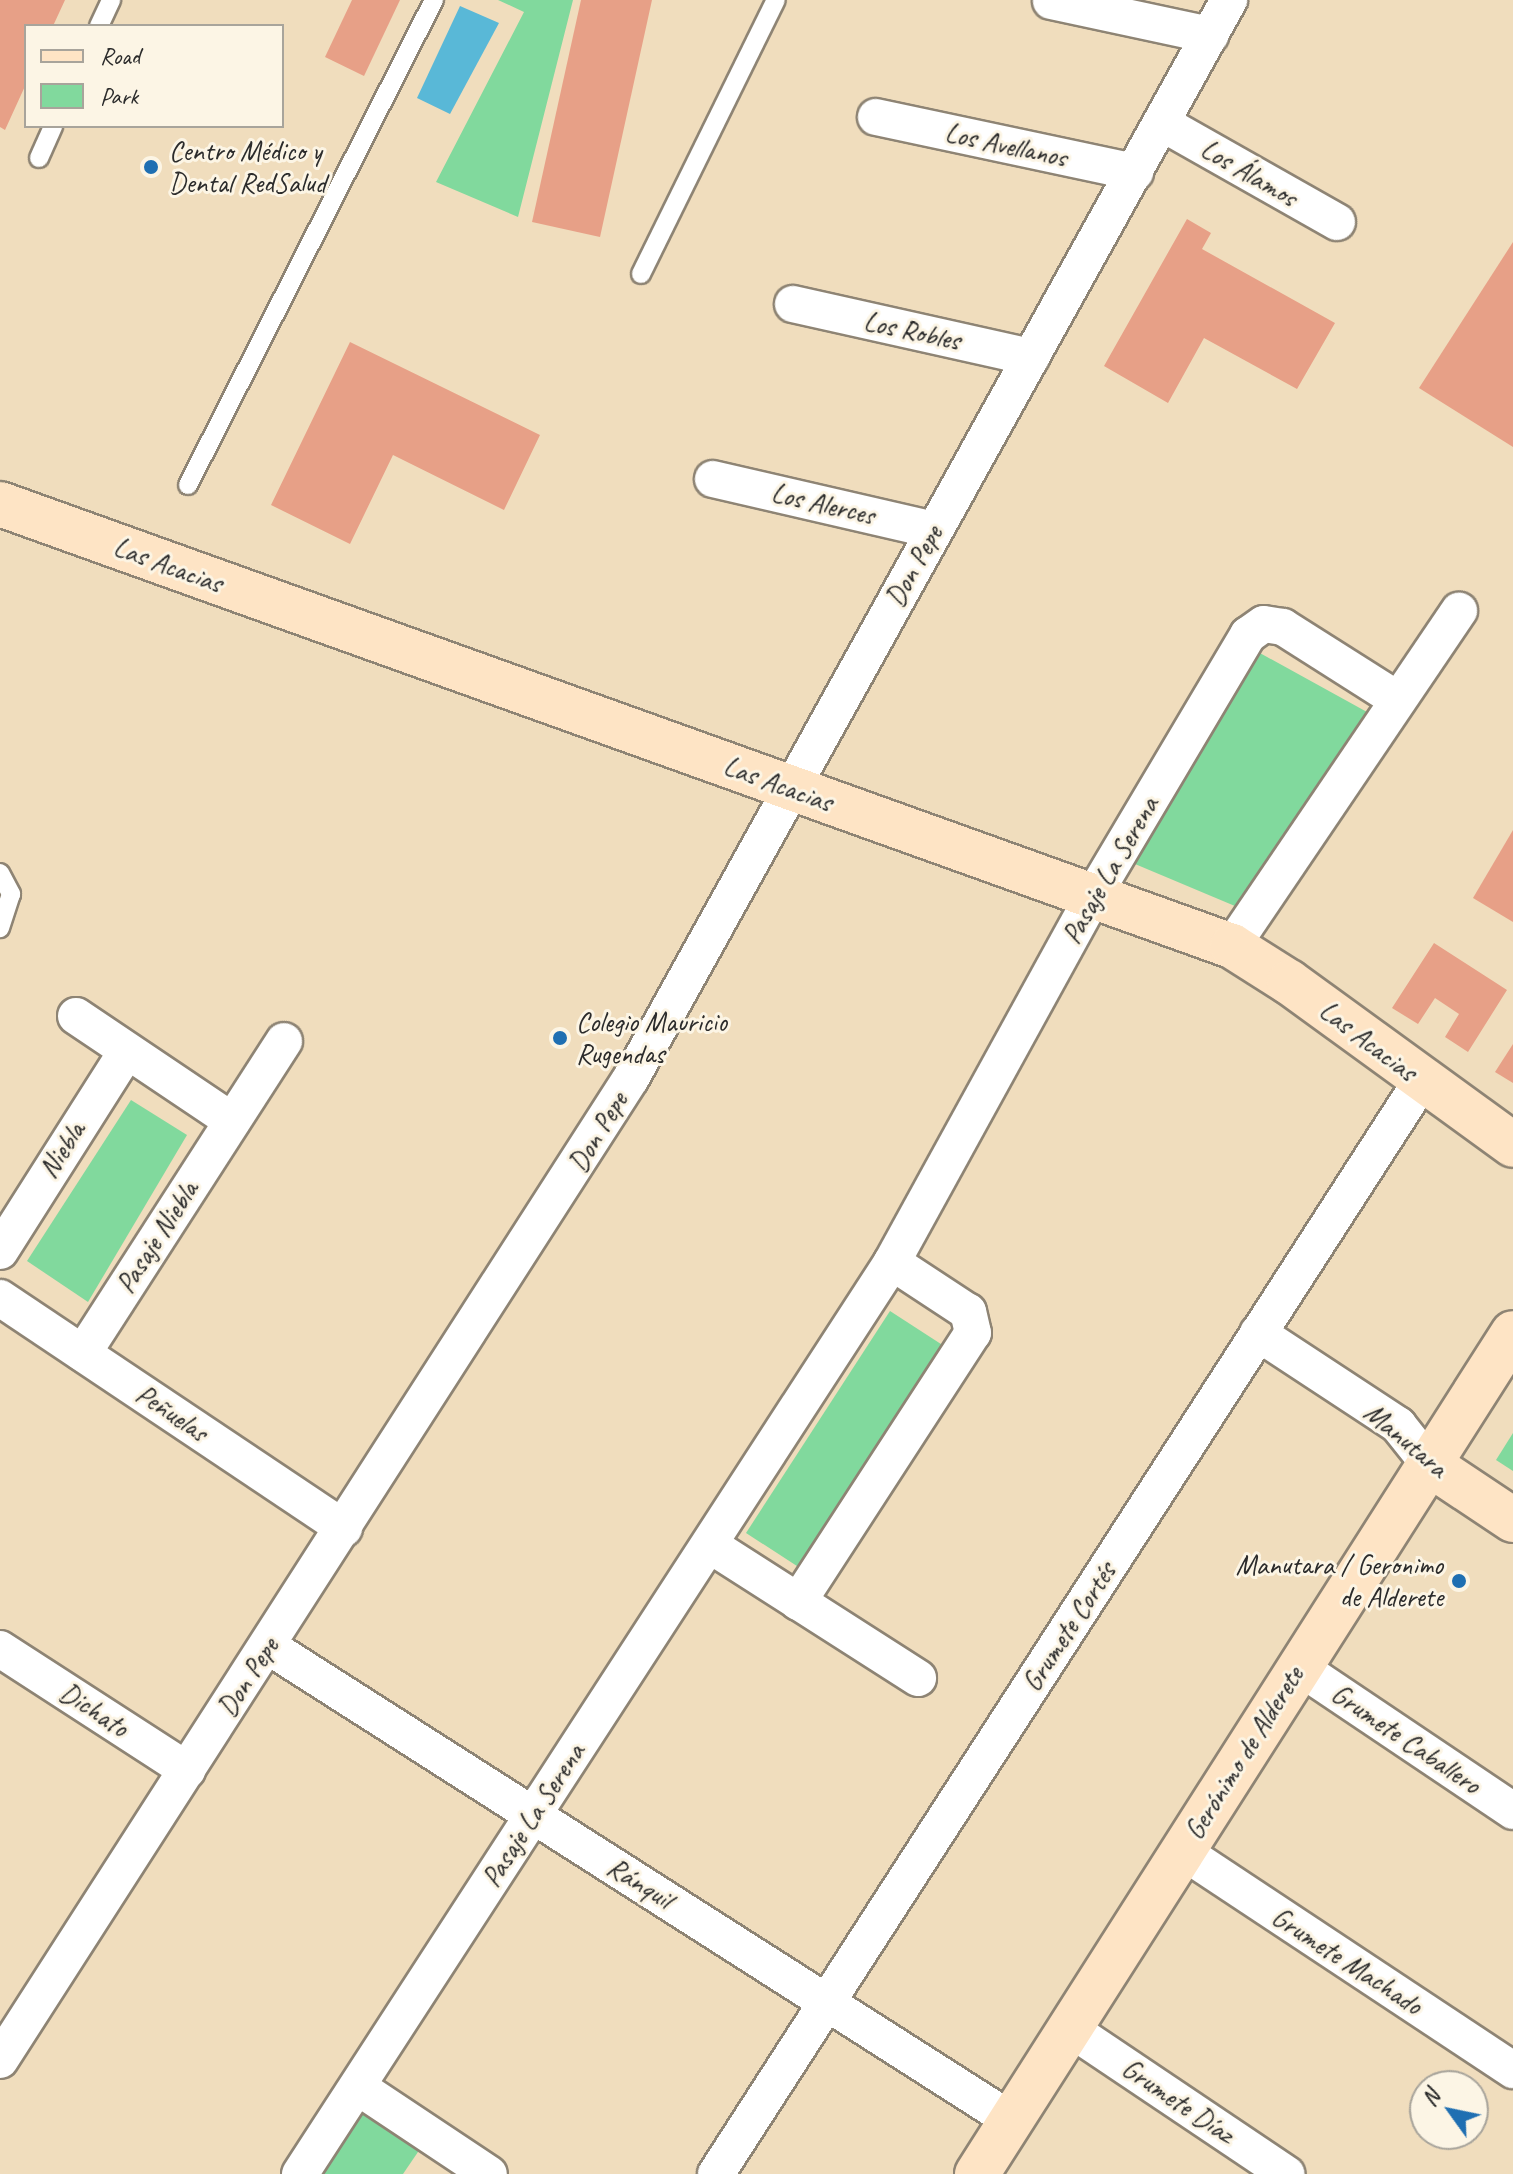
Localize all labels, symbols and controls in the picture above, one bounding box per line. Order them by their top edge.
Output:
legend [24,24,284,128]
text: Road [100,41,140,71]
text: Park [100,81,138,111]
street label: Los Avellanos [942,116,1070,174]
street label: Los Álamos [1195,132,1303,214]
place label: Centro Médico y Dental RedSalud [169,134,325,200]
marker: Centro Médico y Dental RedSalud [140,156,162,178]
street label: Los Robles [860,304,964,358]
street label: Los Alerces [768,476,878,532]
street label: Don Pepe [878,520,950,612]
street label: Las Acacias [109,530,227,600]
street label: Las Acacias [719,749,837,819]
street label: Pasaje La Serena [1055,791,1165,949]
street label: Las Acacias [1313,994,1423,1088]
place label: Colegio Mauricio Rugendas [576,1005,728,1071]
marker: Colegio Mauricio Rugendas [551,1029,569,1047]
street label: Don Pepe [561,1086,635,1178]
street label: Niebla [32,1116,92,1184]
street label: Pasaje Niebla [108,1175,206,1299]
street label: Peñuelas [130,1377,214,1449]
street label: Manutara [1358,1395,1454,1485]
place label: Manutara / Geronimo de Alderete [1236,1548,1443,1614]
street label: Grumete Cortés [1015,1556,1123,1698]
marker: Manutara / Geronimo de Alderete [1450,1572,1468,1590]
street label: Don Pepe [210,1631,286,1723]
street label: Gerónimo de Alderete [1177,1660,1311,1846]
street label: Dichato [53,1676,135,1744]
street label: Grumete Caballero [1325,1677,1487,1801]
street label: Pasaje La Serena [475,1738,591,1892]
street label: Ránquil [601,1850,679,1916]
street label: Grumete Machado [1265,1900,1429,2022]
street label: Grumete Díaz [1116,2051,1240,2151]
north arrow [1409,2070,1489,2150]
text: N [1415,2085,1446,2111]

